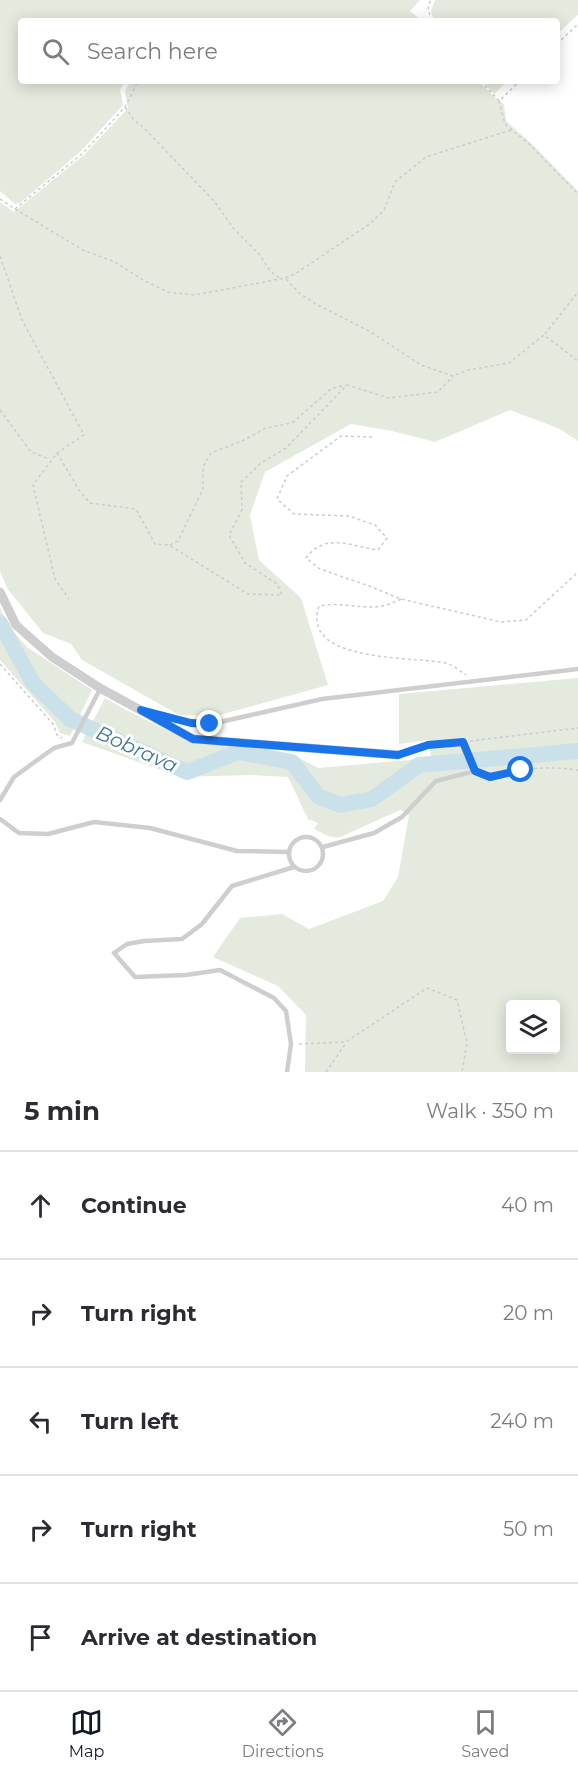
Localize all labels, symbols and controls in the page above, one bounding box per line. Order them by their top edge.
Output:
search box [18,18,560,84]
icon: search [39,35,72,68]
text: Search here [87,38,218,65]
route end [196,710,222,736]
water label: Bobrava [93,720,181,778]
route start [507,756,533,782]
map controls [506,1000,560,1054]
button: layers [506,1000,560,1054]
text: 5 min [24,1095,100,1127]
text: Walk · 350 m [426,1099,554,1123]
icon: ahead [24,1189,57,1222]
text: Continue [81,1192,187,1219]
text: 40 m [501,1193,554,1217]
icon: right [24,1297,57,1330]
text: Turn right [81,1300,196,1327]
text: 20 m [503,1301,554,1325]
icon: left [24,1405,57,1438]
text: Turn left [81,1408,179,1435]
text: 240 m [490,1409,554,1433]
icon: right [24,1513,57,1546]
text: Turn right [81,1516,196,1543]
text: 50 m [503,1517,554,1541]
icon: arrive [24,1621,57,1654]
text: Arrive at destination [81,1624,317,1651]
tab: Map [69,1706,104,1761]
tab: Directions [242,1706,324,1761]
tab: Saved [461,1706,509,1761]

